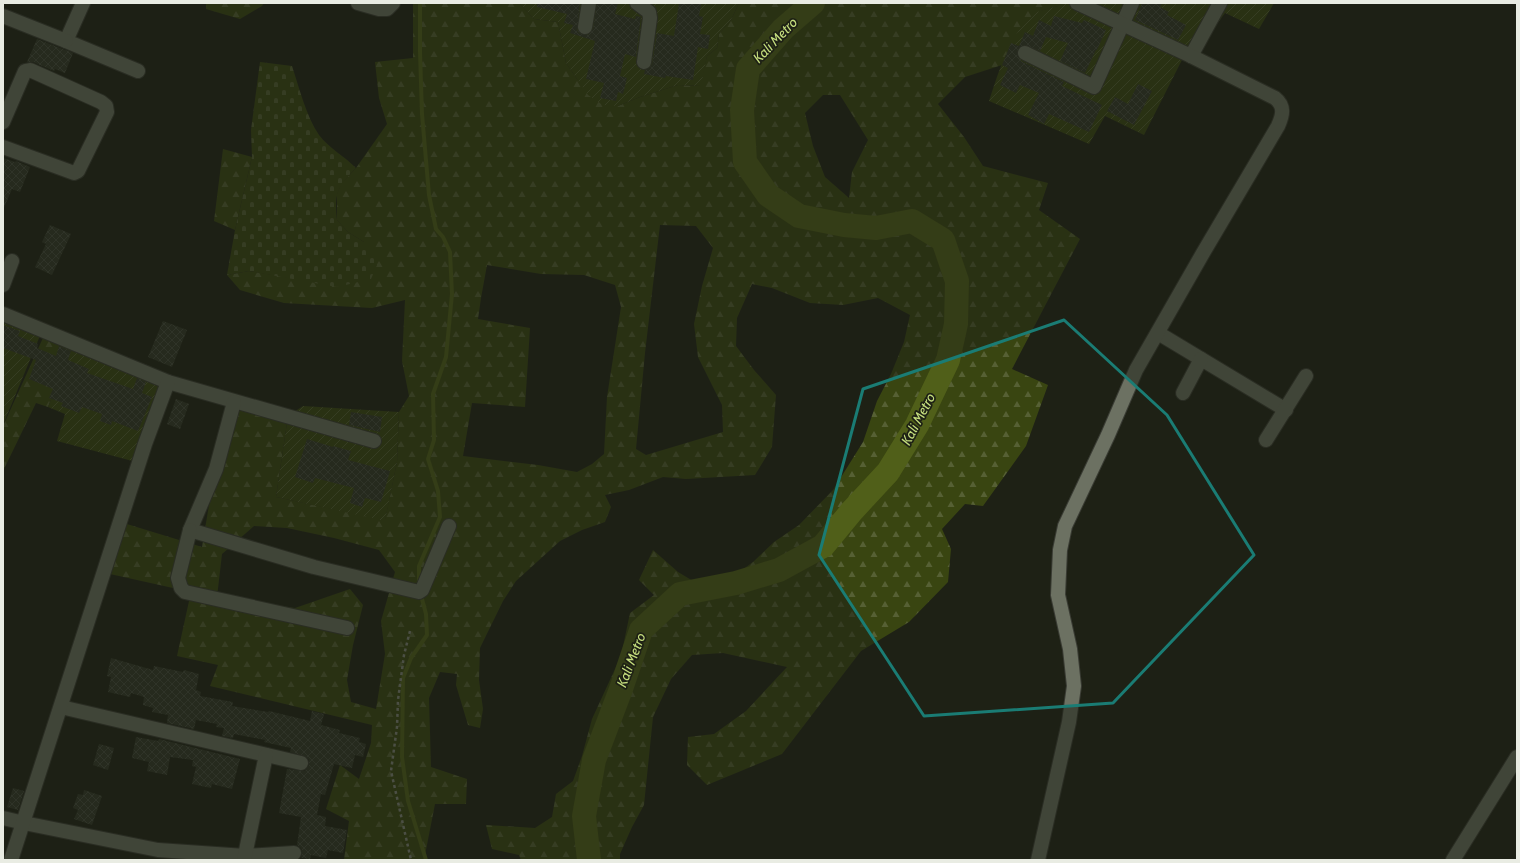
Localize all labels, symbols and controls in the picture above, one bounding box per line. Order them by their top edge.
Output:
water label: Kali Metro [749,13,801,67]
water label: Kali Metro [897,390,939,448]
water label: Kali Metro [612,630,650,690]

